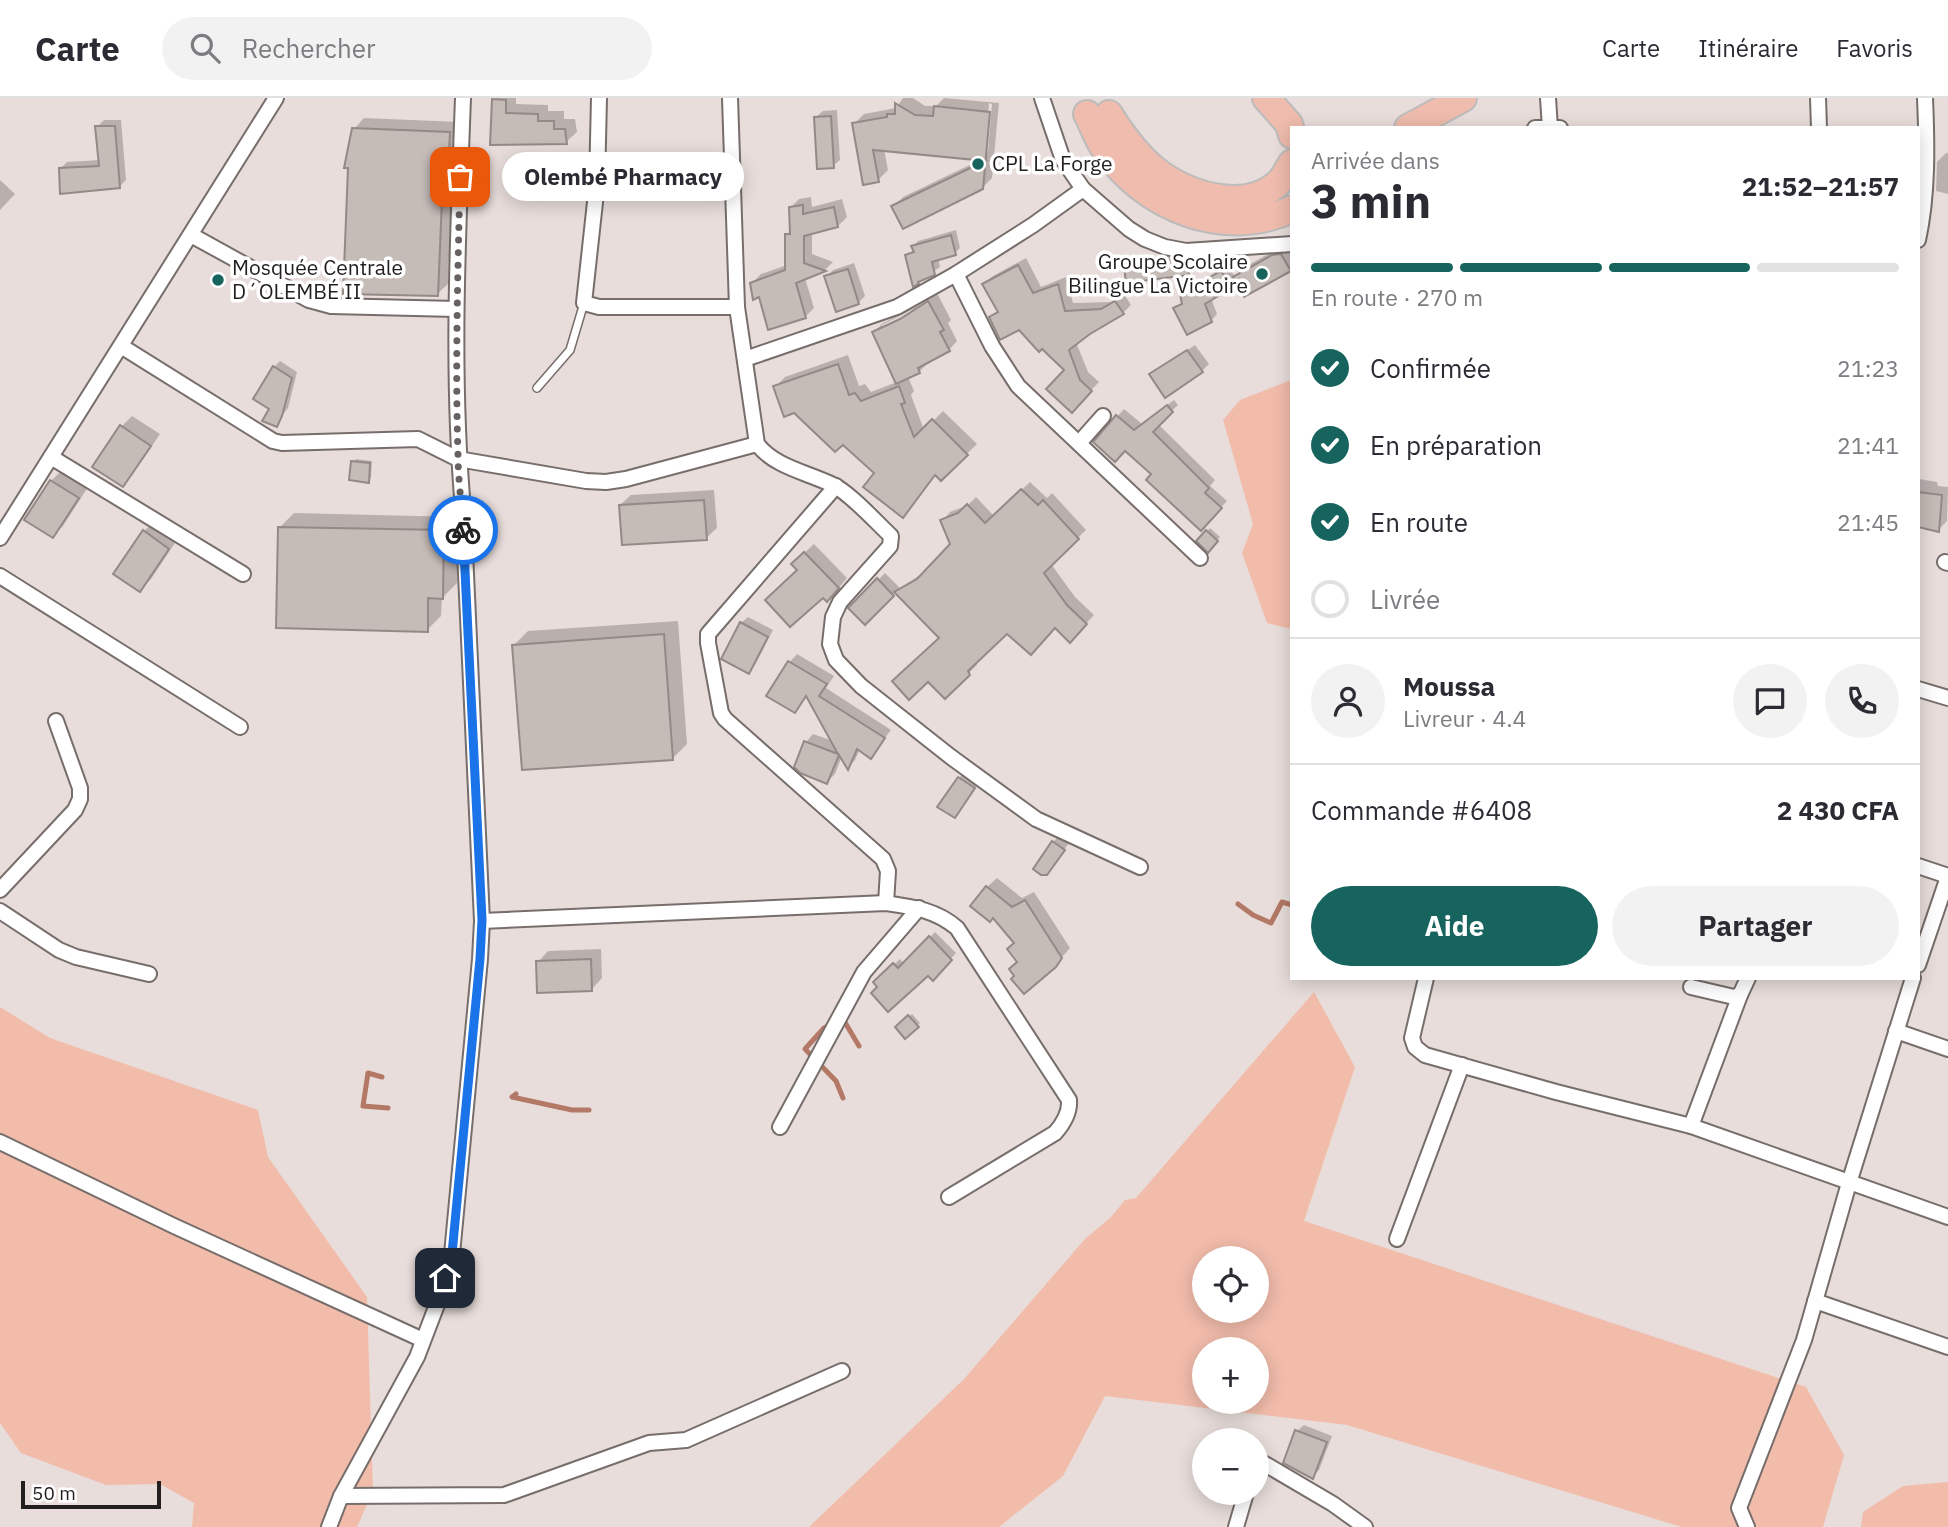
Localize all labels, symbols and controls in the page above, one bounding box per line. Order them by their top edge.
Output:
search box [162,17,652,80]
text: Carte [35,27,120,70]
icon: search [186,29,224,67]
text: Rechercher [242,31,376,65]
text: Carte [1602,32,1660,64]
text: Itinéraire [1698,32,1798,64]
text: Favoris [1836,32,1913,64]
text: Arrivée dans [1311,145,1440,175]
pin [430,147,490,207]
place label: CPL La Forge [992,149,1113,177]
callout: Olembé Pharmacy [502,153,744,202]
marker: CPL La Forge [970,156,986,172]
icon: bag [441,158,479,196]
text: Olembé Pharmacy [524,161,722,191]
text: 21:52–21:57 [1742,169,1899,203]
text: 3 min [1311,171,1431,231]
place label: Groupe Scolaire Bilingue La Victoire [1068,247,1248,299]
place label: Mosquée Centrale D´OLEMBÉ II [232,253,403,305]
marker: Groupe Scolaire Bilingue La Victoire [1254,266,1270,282]
marker: Mosquée Centrale D´OLEMBÉ II [210,272,226,288]
text: En route · 270 m [1311,282,1483,312]
icon: check [1311,349,1349,387]
text: Confirmée [1370,351,1491,385]
text: 21:23 [1837,353,1899,383]
icon: check [1311,426,1349,464]
text: En préparation [1370,428,1542,462]
text: 21:41 [1837,430,1899,460]
courier [428,495,498,565]
icon: check [1311,503,1349,541]
text: En route [1370,505,1468,539]
text: 21:45 [1837,507,1899,537]
icon: bike [444,511,482,549]
text: Livrée [1370,582,1440,616]
button: person [1311,664,1385,738]
button: chat [1733,664,1807,738]
button: phone [1825,664,1899,738]
text: Moussa [1403,669,1495,703]
text: Livreur · 4.4 [1403,703,1526,733]
text: Commande #6408 [1311,793,1532,827]
text: 2 430 CFA [1777,793,1899,827]
button: Aide [1311,886,1598,966]
button: Partager [1612,886,1899,966]
map controls [1192,1246,1269,1505]
button: locate [1192,1246,1269,1323]
pin [415,1248,475,1308]
icon: home [426,1259,464,1297]
button: + [1192,1337,1269,1414]
button: − [1192,1428,1269,1505]
scale bar [21,1478,161,1510]
text: 50 m [32,1481,76,1505]

